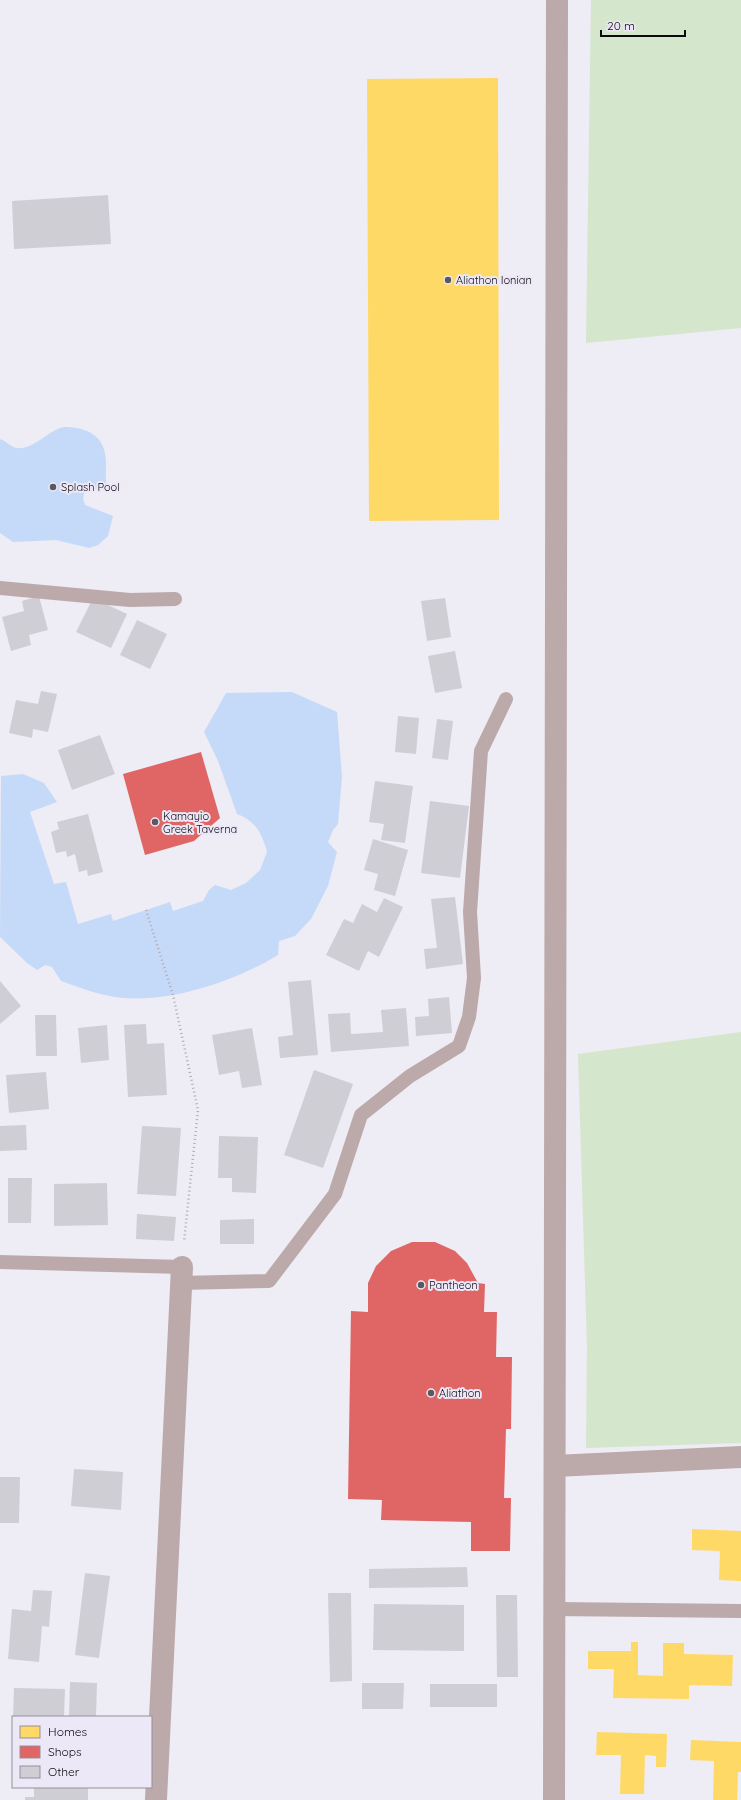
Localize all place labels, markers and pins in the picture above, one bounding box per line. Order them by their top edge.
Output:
place label: Aliathon Ionian [456,273,532,287]
marker: Aliathon Ionian [443,275,453,285]
place label: Splash Pool [61,480,120,494]
marker: Splash Pool [48,482,58,492]
place label: Kamayio Greek Taverna [163,809,237,836]
marker: Kamayio Greek Taverna [150,817,160,827]
place label: Pantheon [429,1278,478,1292]
marker: Pantheon [416,1280,426,1290]
place label: Aliathon [439,1386,481,1400]
marker: Aliathon [426,1388,436,1398]

